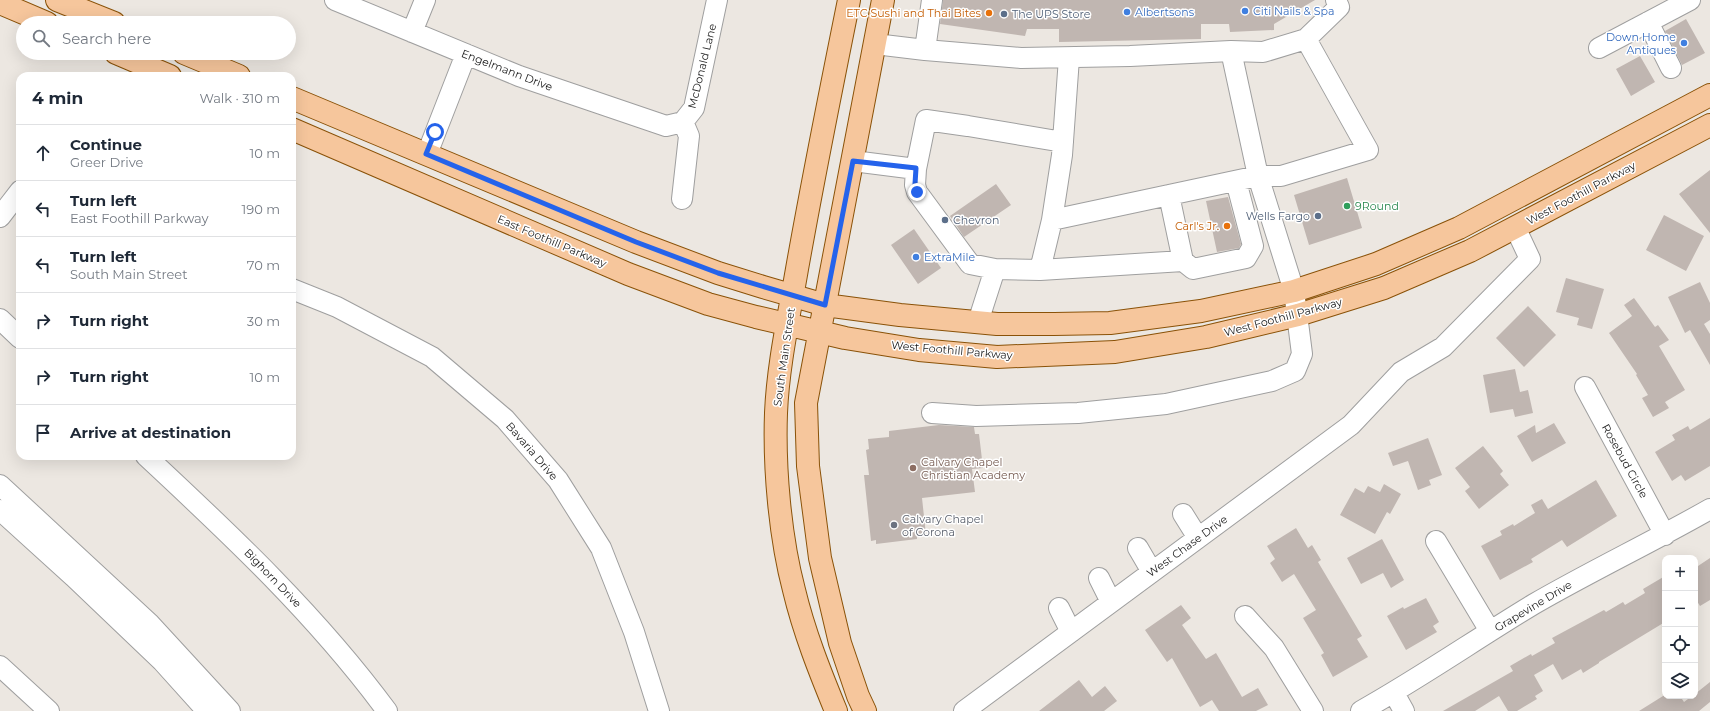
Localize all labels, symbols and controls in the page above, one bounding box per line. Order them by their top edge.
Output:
place label: Citi Nails & Spa [1253,4,1335,18]
place label: Albertsons [1135,5,1195,19]
place label: ETC Sushi and Thai Bites [846,6,982,20]
marker: Citi Nails & Spa [1240,6,1250,16]
place label: The UPS Store [1012,7,1091,21]
marker: Albertsons [1122,7,1132,17]
marker: ETC Sushi and Thai Bites [984,8,994,18]
marker: The UPS Store [999,9,1009,19]
search box [16,16,296,60]
street label: McDonald Lane [685,22,719,110]
icon: search [30,27,52,49]
text: Search here [62,29,151,48]
place label: Down Home Antiques [1606,30,1677,57]
marker: Down Home Antiques [1679,38,1689,48]
street label: Engelmann Drive [459,46,555,94]
text: 4 min [32,88,83,108]
text: Walk · 310 m [199,90,280,106]
route start [426,123,444,141]
text: Continue [70,135,142,154]
icon: ahead [32,142,54,164]
text: 10 m [250,145,280,161]
text: Greer Drive [70,154,143,170]
street label: West Foothill Parkway [1524,158,1638,228]
route end [908,183,926,201]
text: Turn left [70,191,137,210]
icon: left [32,198,54,220]
place label: 9Round [1355,199,1399,213]
text: 190 m [242,201,280,217]
marker: 9Round [1342,201,1352,211]
place label: Wells Fargo [1246,209,1310,223]
text: East Foothill Parkway [70,210,209,226]
marker: Wells Fargo [1313,211,1323,221]
street label: East Foothill Parkway [495,212,609,270]
place label: Chevron [953,213,999,227]
marker: Chevron [940,215,950,225]
place label: Carl's Jr. [1175,219,1219,233]
marker: Carl's Jr. [1222,221,1232,231]
text: Turn left [70,247,137,266]
place label: ExtraMile [924,250,975,264]
marker: ExtraMile [911,252,921,262]
icon: left [32,254,54,276]
text: 70 m [247,257,280,273]
text: South Main Street [70,266,187,282]
street label: West Foothill Parkway [1222,294,1344,340]
street label: South Main Street [770,306,798,407]
icon: right [32,310,54,332]
text: Turn right [70,311,149,330]
text: 30 m [247,313,280,329]
street label: West Foothill Parkway [891,338,1013,362]
icon: right [32,366,54,388]
text: Turn right [70,367,149,386]
text: 10 m [250,369,280,385]
street label: Bavaria Drive [503,419,561,483]
street label: Rosebud Circle [1599,421,1651,501]
icon: arrive [32,422,54,444]
text: Arrive at destination [70,423,231,442]
place label: Calvary Chapel Christian Academy [921,455,1025,482]
marker: Calvary Chapel Christian Academy [908,463,918,473]
place label: Calvary Chapel of Corona [902,512,983,539]
street label: West Chase Drive [1144,512,1230,580]
marker: Calvary Chapel of Corona [889,520,899,530]
street label: Bighorn Drive [241,546,305,611]
map controls [1662,555,1698,699]
button: + [1662,555,1698,591]
street label: Grapevine Drive [1492,577,1574,635]
button: − [1662,591,1698,627]
button: locate [1662,627,1698,663]
button: layers [1662,663,1698,699]

